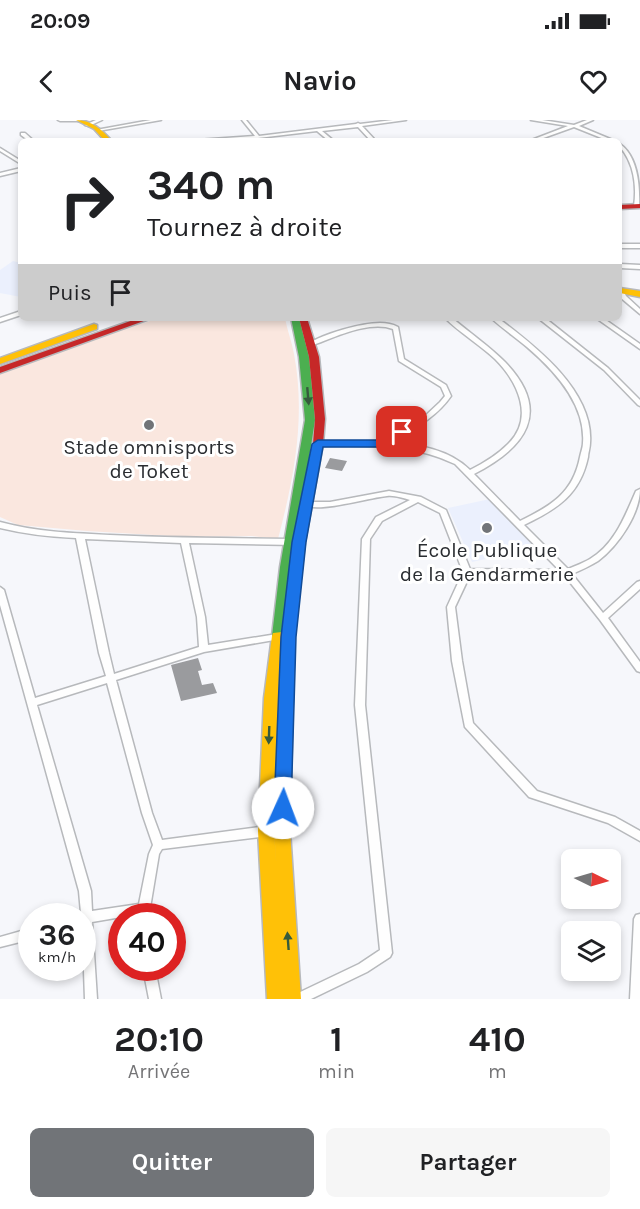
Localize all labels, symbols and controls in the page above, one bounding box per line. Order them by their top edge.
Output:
text: 20:09 [30,8,91,34]
icon: back [30,65,63,98]
text: Navio [283,65,357,97]
icon: heart [577,65,610,98]
text: 340 m [147,160,275,210]
icon: right [48,162,126,240]
text: Tournez à droite [147,211,342,243]
icon: arrive [104,276,137,309]
text: Puis [48,280,92,306]
one-way arrow [303,387,313,406]
pin [376,406,427,457]
icon: arrive [385,415,418,448]
marker: Stade omnisports de Toket [142,418,156,432]
place label: Stade omnisports de Toket [63,435,235,483]
marker: École Publique de la Gendarmerie [480,521,494,535]
place label: École Publique de la Gendarmerie [400,538,574,586]
one-way arrow [265,725,274,744]
position arrow [251,776,315,840]
north arrow [561,849,621,909]
map controls [561,849,621,981]
speed limit sign: 40 [108,903,186,981]
text: 36 [39,917,75,953]
button: layers [561,921,621,981]
one-way arrow [284,931,293,950]
text: km/h [38,948,76,966]
text: 20:10 [114,1018,204,1060]
text: 1 [330,1018,343,1060]
text: 410 [469,1018,526,1060]
text: Arrivée [128,1060,190,1083]
text: min [318,1060,355,1083]
text: m [488,1060,507,1083]
button: Quitter [30,1128,314,1197]
button: Partager [326,1128,610,1197]

